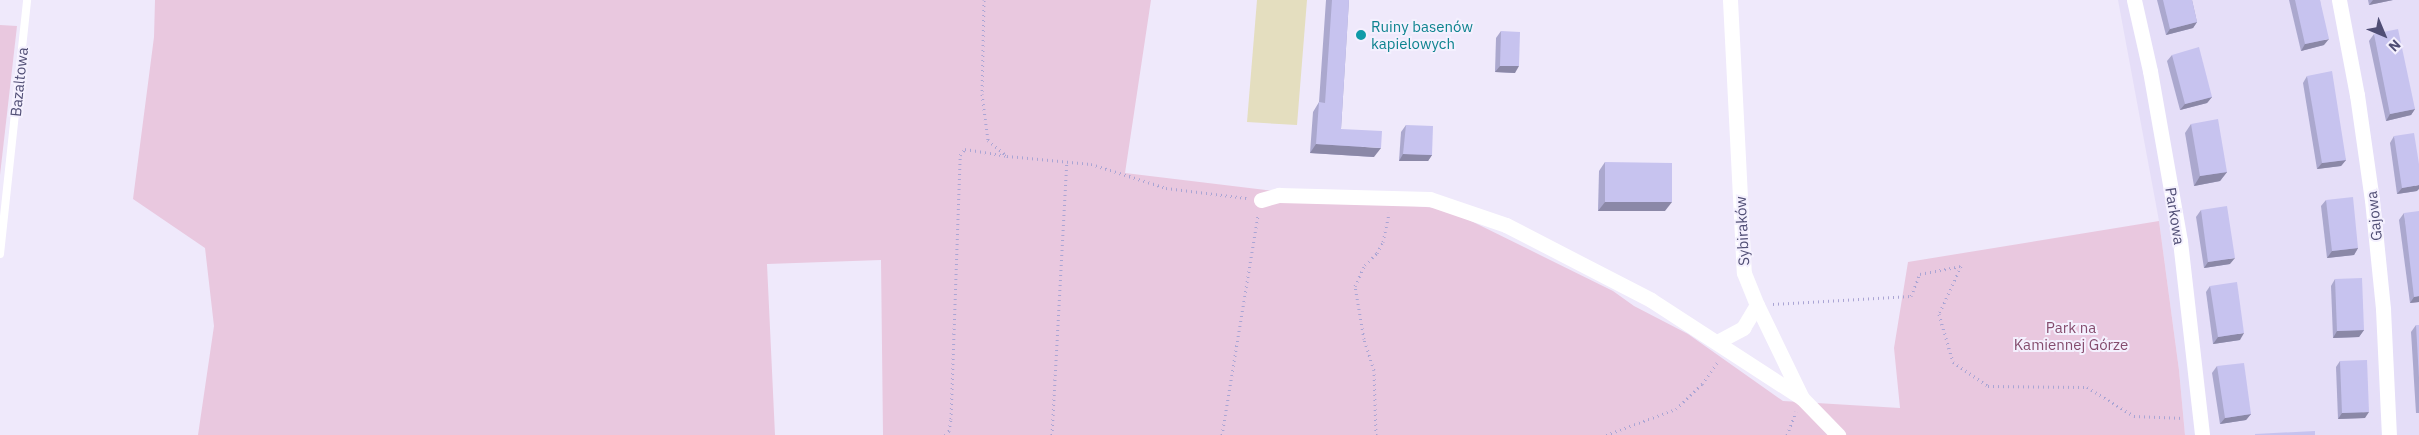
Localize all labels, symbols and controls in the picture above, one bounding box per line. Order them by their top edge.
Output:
north arrow [2359,10,2409,60]
place label: Ruiny basenów kapielowych [1371,17,1473,52]
marker: Ruiny basenów kapielowych [1355,29,1367,41]
text: N [2385,36,2405,56]
street label: Bazaltowa [6,46,32,118]
street label: Parkowa [2162,186,2188,246]
street label: Gajowa [2362,190,2386,242]
street label: Sybiraków [1731,196,1753,266]
park label: Park na Kamiennej Górze [2014,318,2128,353]

